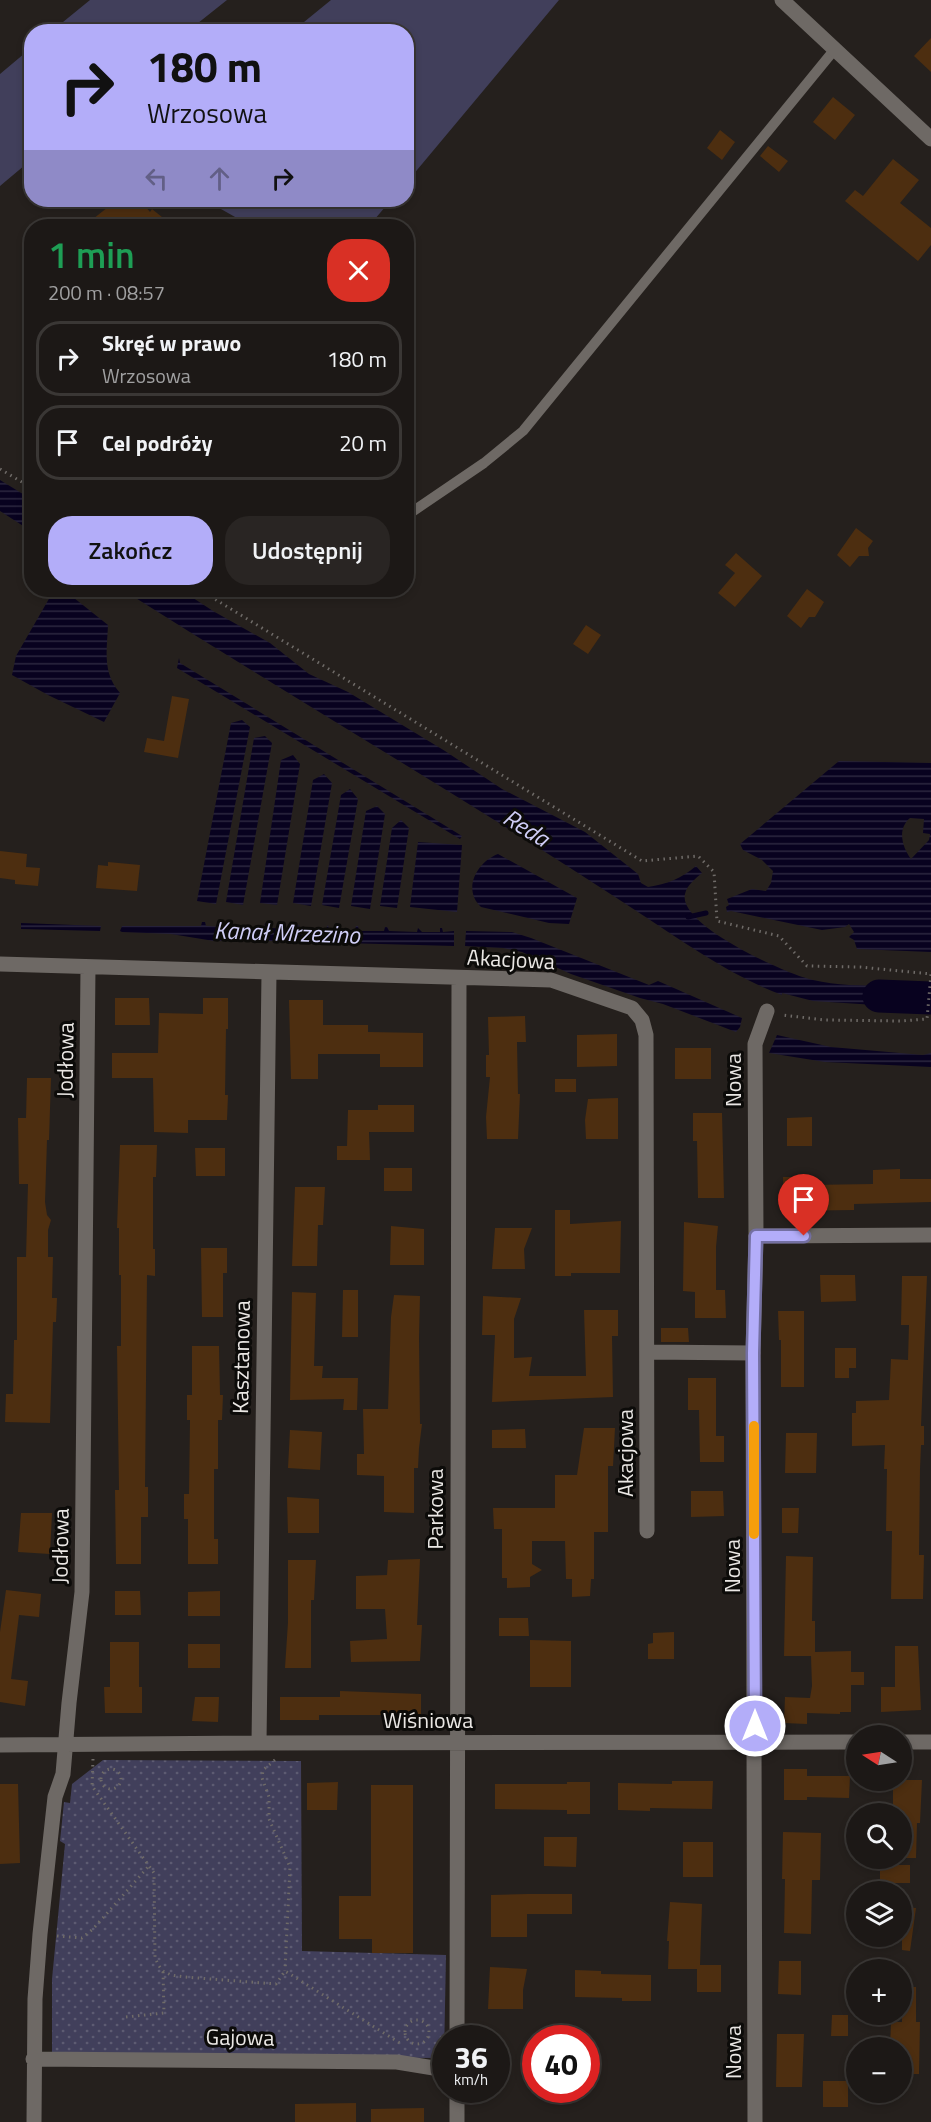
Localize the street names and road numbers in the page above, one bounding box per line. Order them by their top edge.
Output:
street label: Akacjowa [466,940,556,978]
street label: Jodłowa [47,1022,83,1098]
street label: Nowa [716,1053,750,1107]
street label: Kasztanowa [223,1300,259,1414]
street label: Akacjowa [608,1409,642,1497]
street label: Parkowa [418,1468,452,1550]
street label: Jodłowa [42,1508,78,1584]
street label: Nowa [715,1539,749,1593]
street label: Wiśniowa [383,1703,473,1737]
street label: Gajowa [205,2019,275,2055]
street label: Nowa [716,2025,750,2079]

